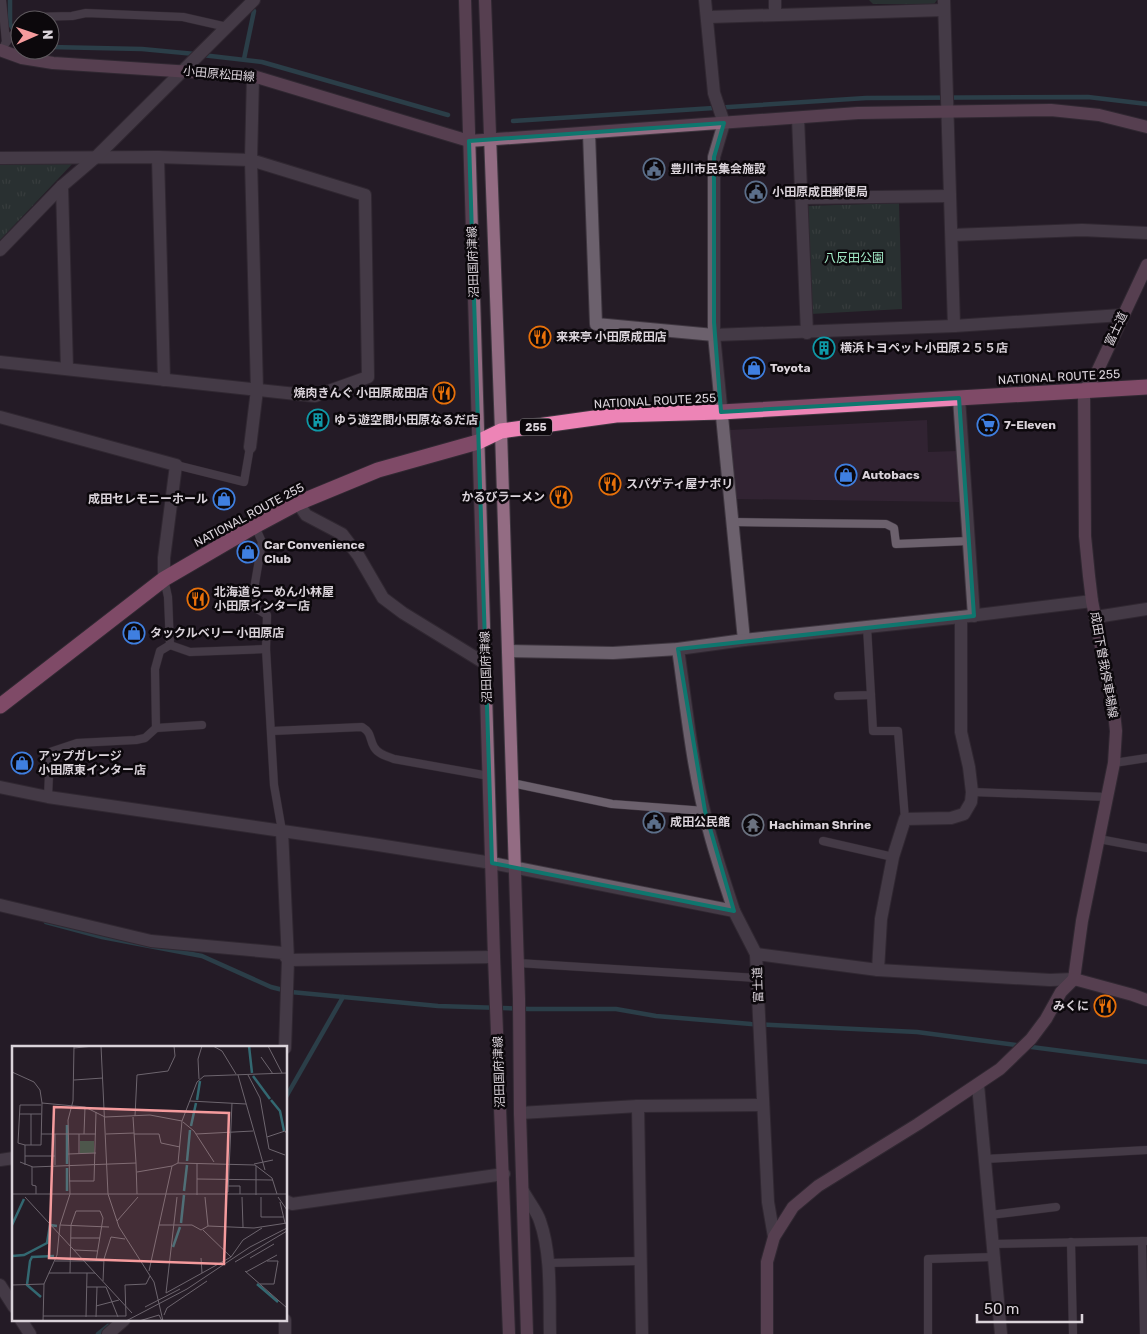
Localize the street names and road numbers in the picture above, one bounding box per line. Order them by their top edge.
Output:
street label: 小田原松田線 [183,64,255,84]
street label: 沼田国府津線 [465,226,481,298]
street label: 富士道 [1102,310,1130,348]
street label: NATIONAL ROUTE 255 [997,367,1121,387]
street label: NATIONAL ROUTE 255 [593,391,717,411]
road number: 255 [520,418,552,436]
street label: NATIONAL ROUTE 255 [192,480,306,550]
street label: 成田下曽我停車場線 [1088,611,1120,719]
street label: 沼田国府津線 [478,631,494,703]
street label: 富士道 [750,967,766,1003]
street label: 沼田国府津線 [491,1036,507,1108]

